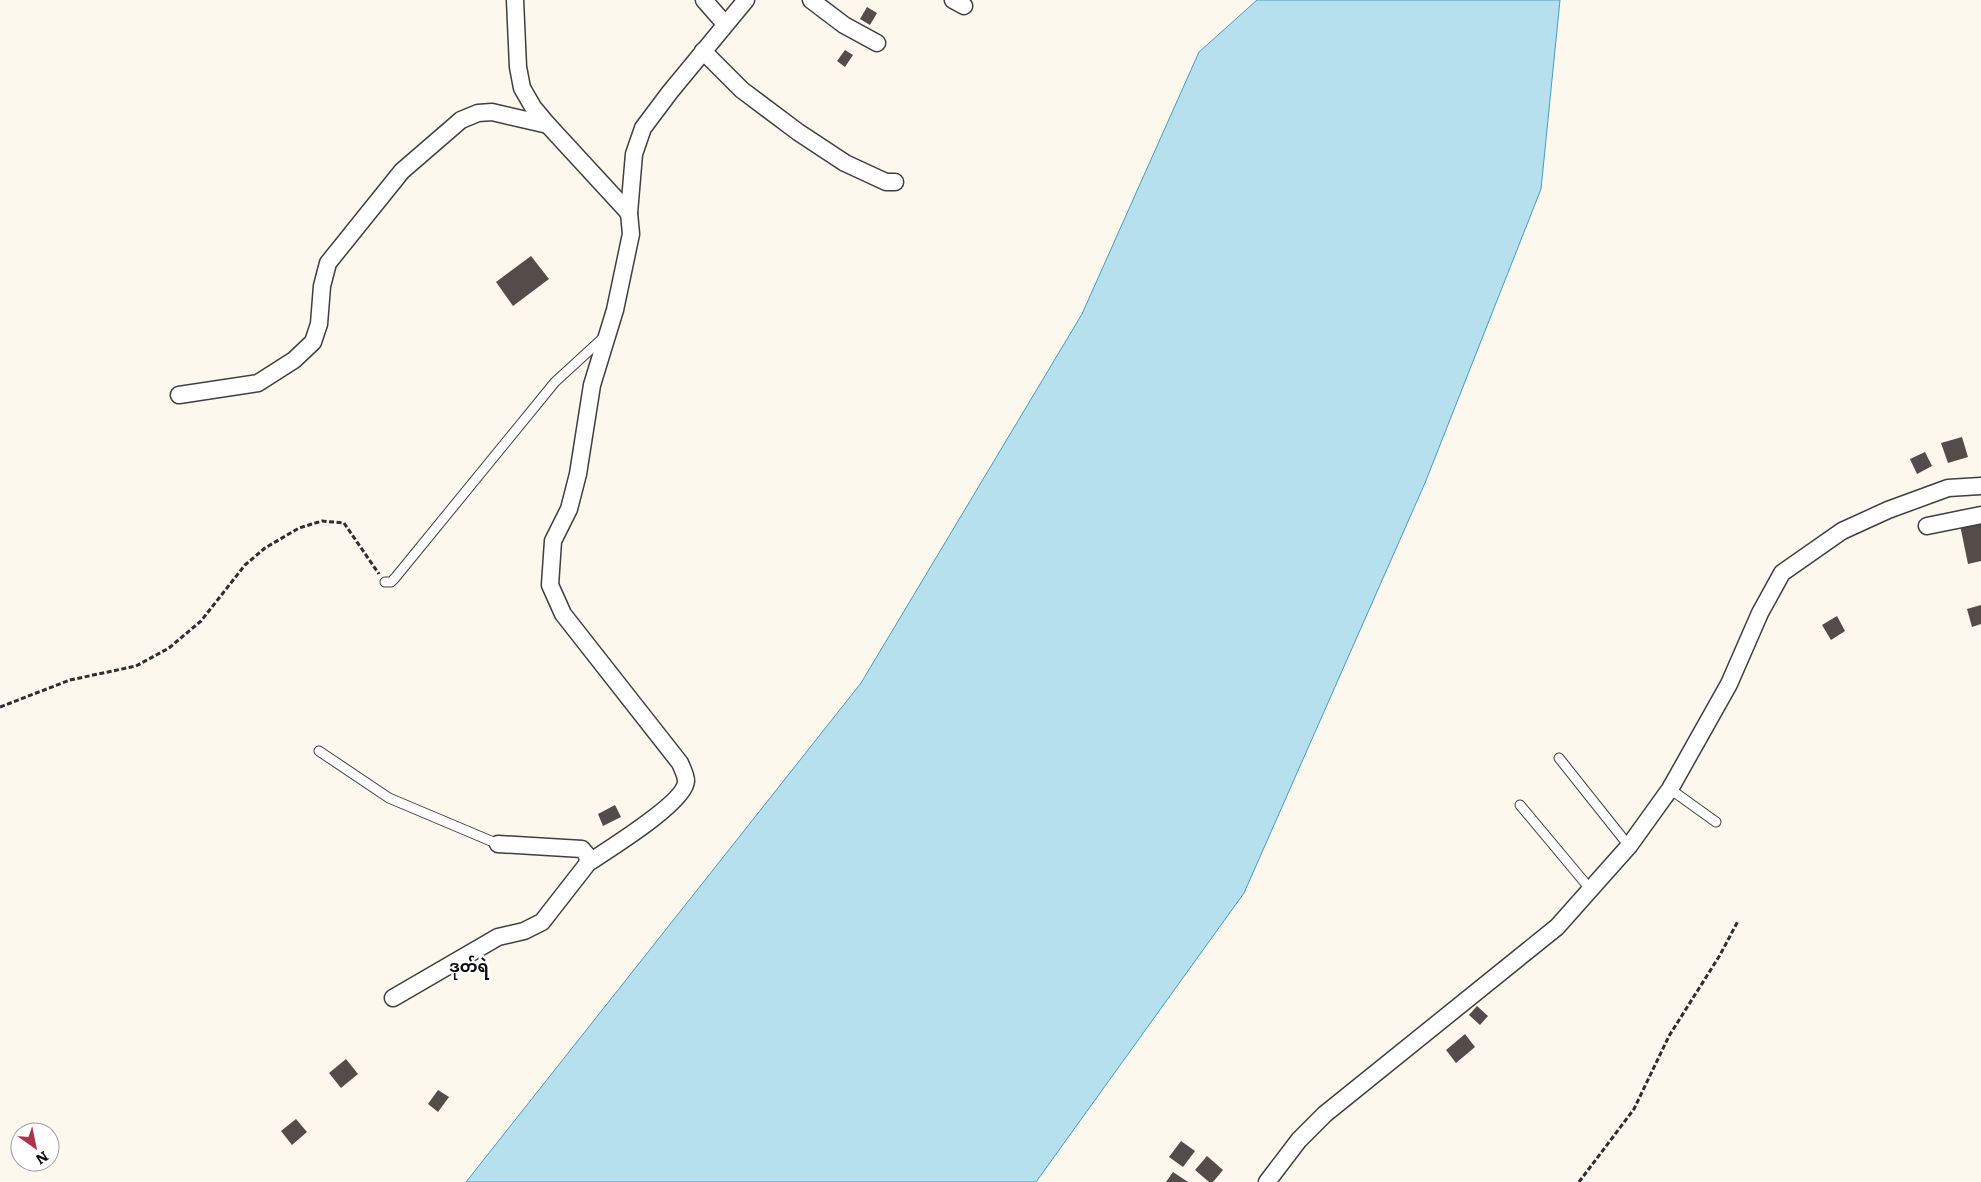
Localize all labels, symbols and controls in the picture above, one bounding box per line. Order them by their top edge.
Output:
district label: ဒုတ်ရဲ [449,953,490,980]
north arrow [10,1122,60,1172]
text: N [32,1147,53,1170]

